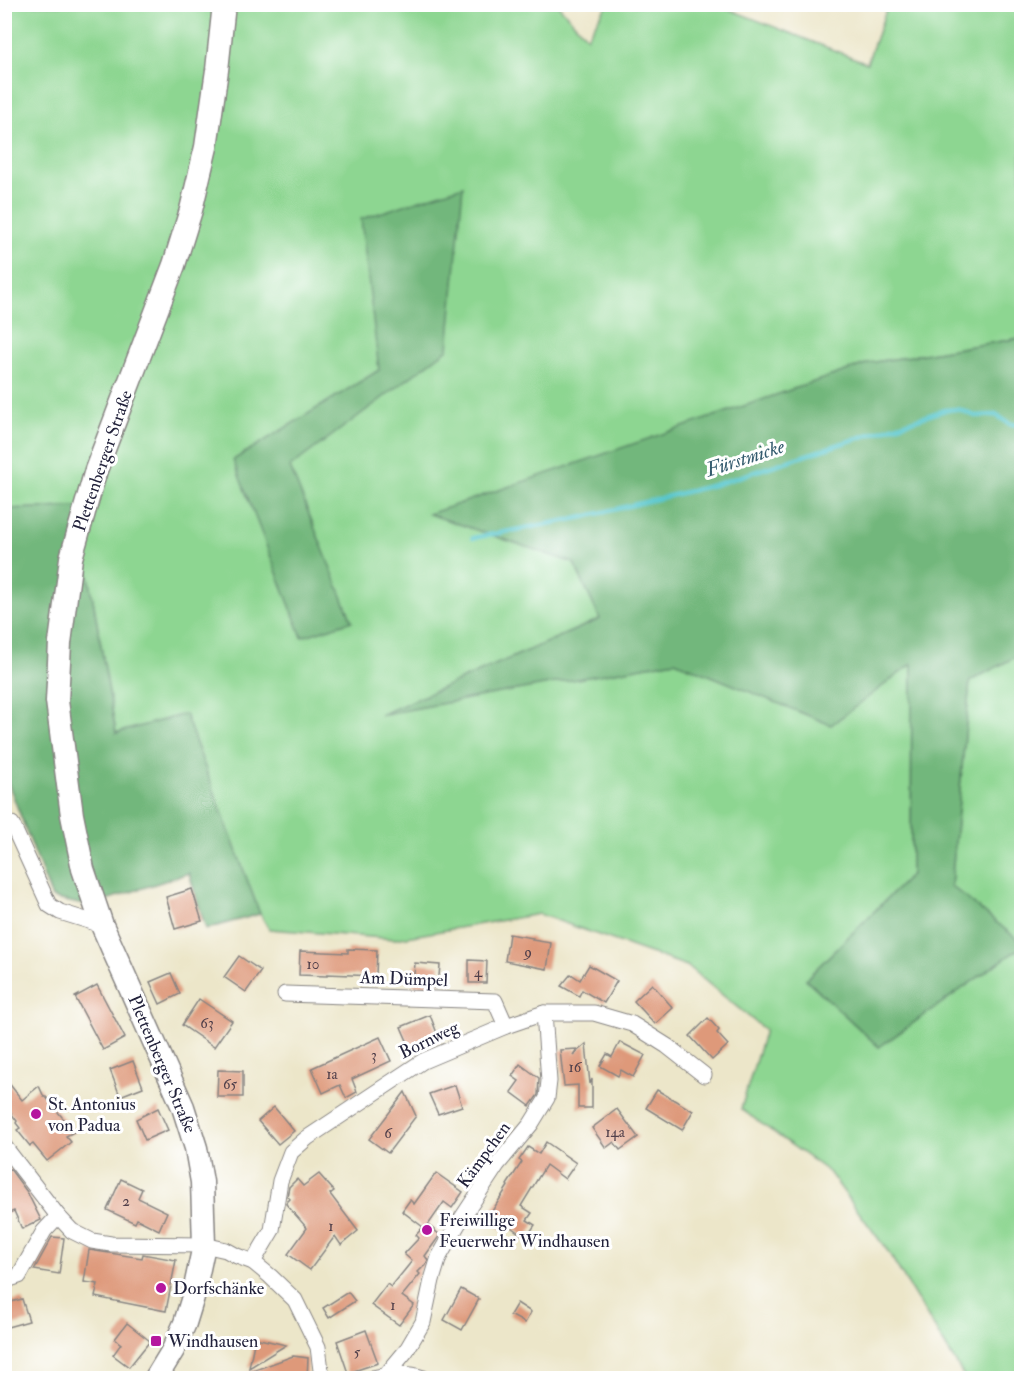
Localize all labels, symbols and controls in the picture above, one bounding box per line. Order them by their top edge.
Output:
street label: Plettenberger Straße [68,387,138,535]
water label: Fürstmicke [702,433,788,483]
house number: 9 [523,943,532,962]
house number: 10 [307,955,319,974]
house number: 4 [474,963,483,982]
street label: Am Dümpel [358,966,449,992]
street label: Plettenberger Straße [122,991,202,1137]
house number: 63 [200,1014,214,1033]
street label: Bornweg [395,1015,464,1064]
house number: 3 [371,1046,377,1065]
house number: 16 [569,1058,583,1077]
house number: 1a [326,1065,339,1084]
house number: 65 [223,1075,237,1094]
place label: St. Antonius von Padua [47,1093,136,1137]
marker: St. Antonius von Padua [29,1107,43,1121]
street label: Kämpchen [452,1117,516,1193]
house number: 14a [605,1123,626,1142]
house number: 6 [384,1124,393,1143]
house number: 2 [122,1192,130,1211]
place label: Freiwillige Feuerwehr Windhausen [439,1209,610,1253]
house number: 1 [328,1217,334,1236]
marker: Freiwillige Feuerwehr Windhausen [420,1223,434,1237]
place label: Dorfschänke [173,1277,265,1300]
marker: Dorfschänke [154,1281,168,1295]
house number: 1 [390,1296,396,1315]
place label: Windhausen [167,1330,258,1353]
marker: Windhausen [149,1334,163,1348]
house number: 5 [354,1343,361,1362]

